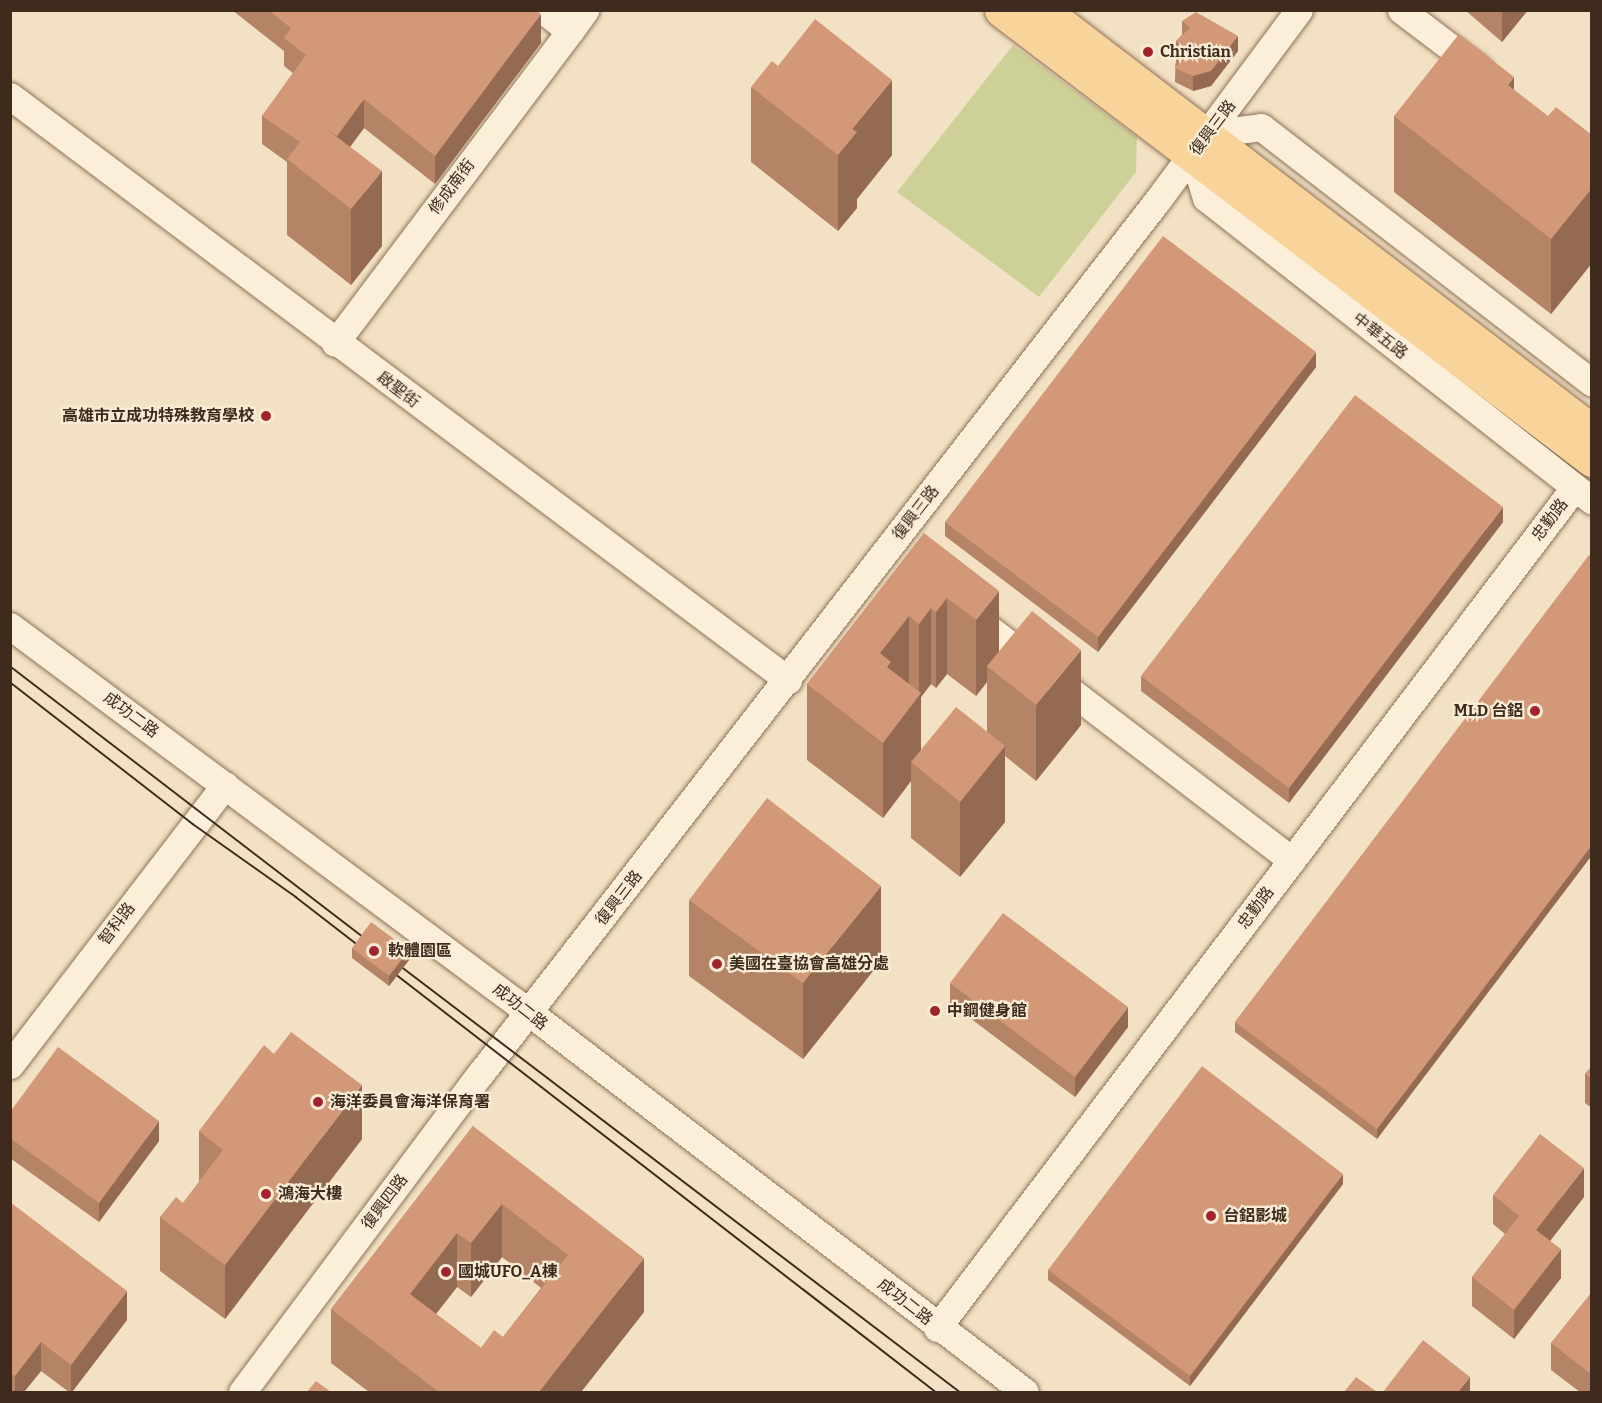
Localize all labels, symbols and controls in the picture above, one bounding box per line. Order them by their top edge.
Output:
place label: Christian [1160,42,1231,62]
marker: Christian [1141,45,1155,59]
street label: 復興三路 [1186,97,1240,159]
street label: 修成南街 [425,156,479,218]
street label: 中華五路 [1349,309,1411,363]
street label: 啟聖街 [373,368,423,412]
place label: 高雄市立成功特殊教育學校 [62,406,254,426]
marker: 高雄市立成功特殊教育學校 [259,409,273,423]
street label: 復興三路 [889,482,943,544]
street label: 忠勤路 [1528,495,1572,545]
street label: 成功二路 [100,688,162,742]
place label: MLD 台鋁 [1454,701,1523,721]
marker: MLD 台鋁 [1528,704,1542,718]
street label: 復興三路 [592,867,646,929]
street label: 忠勤路 [1234,883,1278,933]
street label: 智科路 [95,899,139,949]
place label: 軟體園區 [388,941,452,961]
marker: 軟體園區 [365,942,383,960]
place label: 美國在臺協會高雄分處 [729,954,889,974]
marker: 美國在臺協會高雄分處 [710,957,724,971]
street label: 成功二路 [489,980,551,1034]
place label: 中鋼健身館 [947,1001,1027,1021]
marker: 中鋼健身館 [928,1004,942,1018]
place label: 海洋委員會海洋保育署 [330,1092,490,1112]
marker: 海洋委員會海洋保育署 [311,1095,325,1109]
street label: 復興四路 [358,1171,412,1233]
place label: 鴻海大樓 [278,1184,342,1204]
marker: 鴻海大樓 [259,1187,273,1201]
place label: 台鋁影城 [1223,1206,1287,1226]
marker: 台鋁影城 [1204,1209,1218,1223]
place label: 國城UFO_A棟 [458,1262,557,1282]
marker: 國城UFO_A棟 [439,1265,453,1279]
street label: 成功二路 [874,1275,936,1329]

